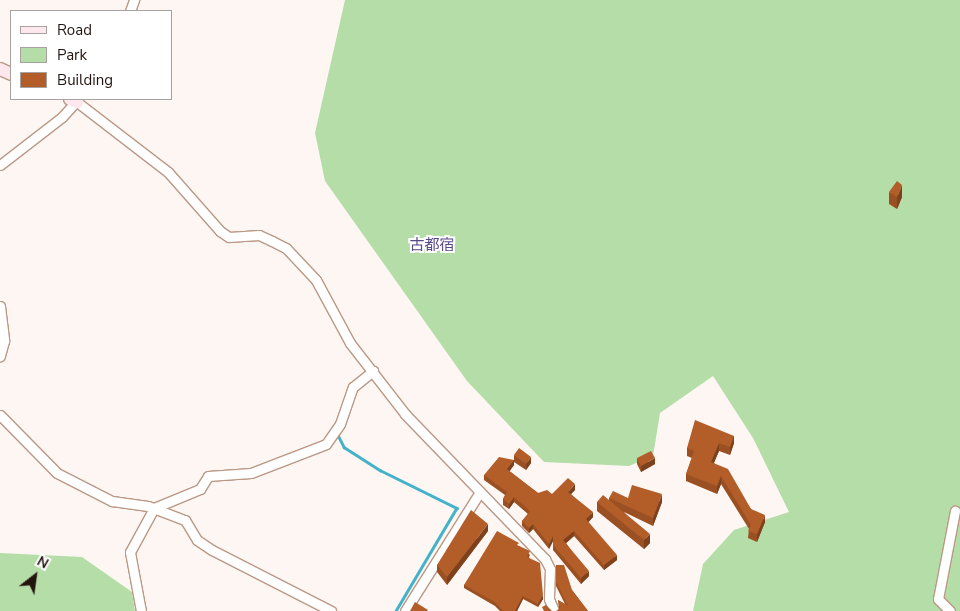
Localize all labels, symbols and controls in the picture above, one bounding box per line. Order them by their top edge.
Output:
legend [10,10,172,100]
text: Road [57,20,92,40]
text: Park [57,45,87,65]
text: Building [57,70,113,90]
district label: 古都宿 [410,237,454,255]
north arrow [10,551,60,601]
text: N [33,552,52,573]

